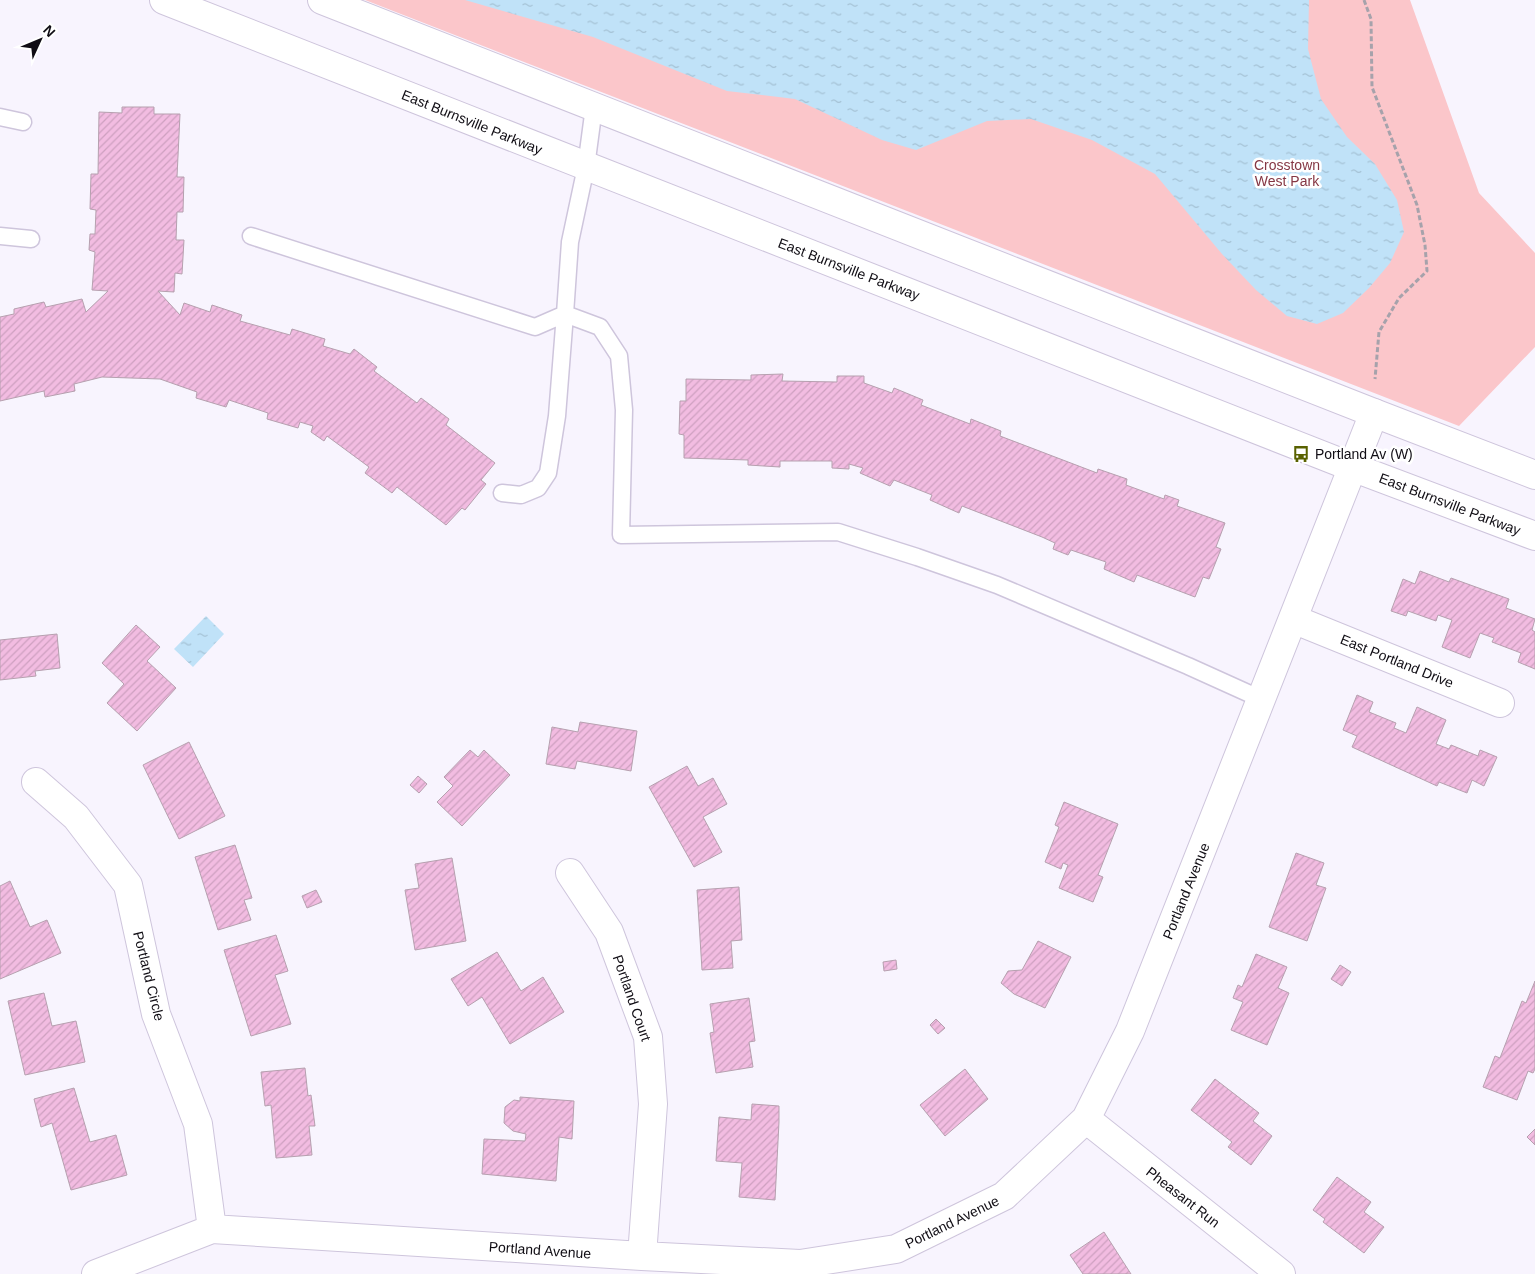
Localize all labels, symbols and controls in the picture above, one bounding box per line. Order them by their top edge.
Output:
north arrow [15,15,65,65]
text: N [40,22,59,40]
street label: East Burnsville Parkway [399,86,545,158]
park label: Crosstown West Park [1254,157,1320,189]
street label: East Burnsville Parkway [776,235,922,303]
bus stop icon: Portland Av (W) [1291,444,1311,464]
place label: Portland Av (W) [1315,446,1413,462]
street label: East Burnsville Parkway [1377,470,1523,538]
street label: East Portland Drive [1338,631,1456,691]
street label: Portland Avenue [1159,840,1213,942]
street label: Portland Circle [130,930,168,1023]
street label: Portland Court [610,953,654,1043]
street label: Pheasant Run [1143,1163,1223,1231]
street label: Portland Avenue [902,1192,1002,1252]
street label: Portland Avenue [488,1238,592,1262]

